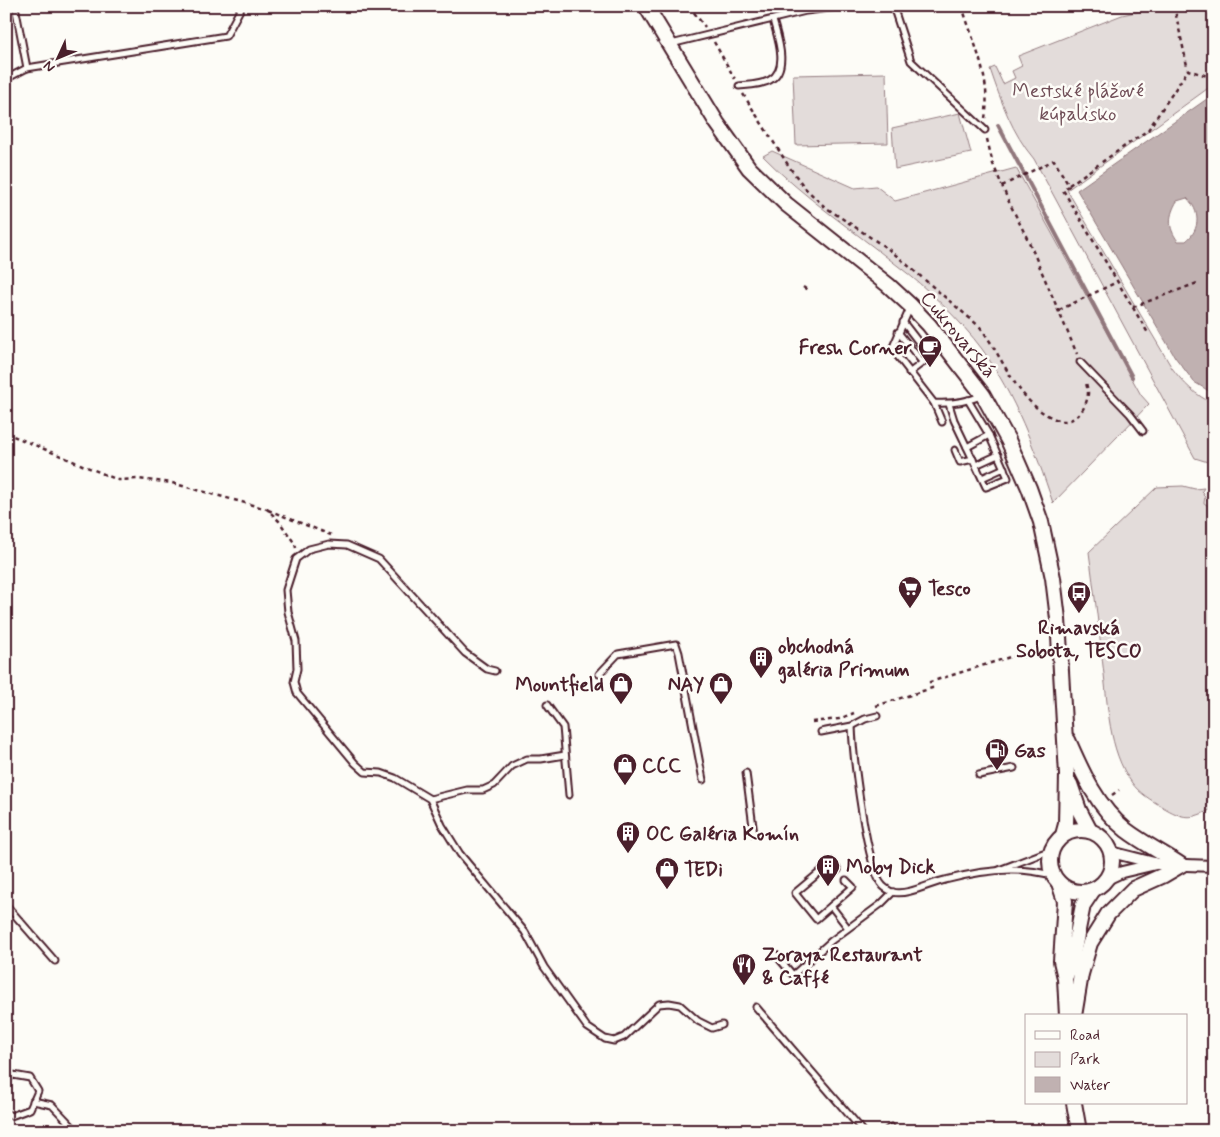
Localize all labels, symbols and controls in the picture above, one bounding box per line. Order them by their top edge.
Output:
north arrow [32,32,82,82]
text: N [40,57,59,76]
park label: Mestské plážové kúpalisko [1012,78,1144,128]
street label: Cukrovarská [914,286,1002,384]
cafe icon: Fresh Corner [917,334,943,368]
place label: Fresh Corner [799,335,913,362]
supermarket icon: Tesco [897,575,923,609]
place label: Tesco [928,576,971,603]
bus stop icon: Rimavská Sobota, TESCO [1066,580,1092,614]
place label: Rimavská Sobota, TESCO [1016,615,1142,665]
place label: obchodná galéria Primum [778,634,910,684]
building icon: obchodná galéria Primum [748,645,774,679]
shop icon: Mountfield [608,671,634,705]
shop icon: NAY [708,671,734,705]
place label: Mountfield [515,672,604,699]
place label: NAY [668,672,704,699]
fuel station icon: Gas [984,737,1010,771]
place label: Gas [1014,738,1046,765]
shop icon: CCC [612,752,638,786]
place label: CCC [642,753,681,780]
building icon: OC Galéria Komín [615,820,641,854]
place label: OC Galéria Komín [646,821,799,848]
building icon: Moby Dick [815,853,841,887]
place label: Moby Dick [846,854,936,881]
shop icon: TEDi [654,856,680,890]
place label: TEDi [684,857,723,884]
place label: Zoraya Restaurant & Caffé [762,942,923,992]
restaurant icon: Zoraya Restaurant & Caffé [731,952,757,986]
legend [1025,1014,1188,1104]
text: Road [1070,1026,1100,1046]
text: Park [1070,1050,1100,1070]
text: Water [1070,1076,1110,1096]

